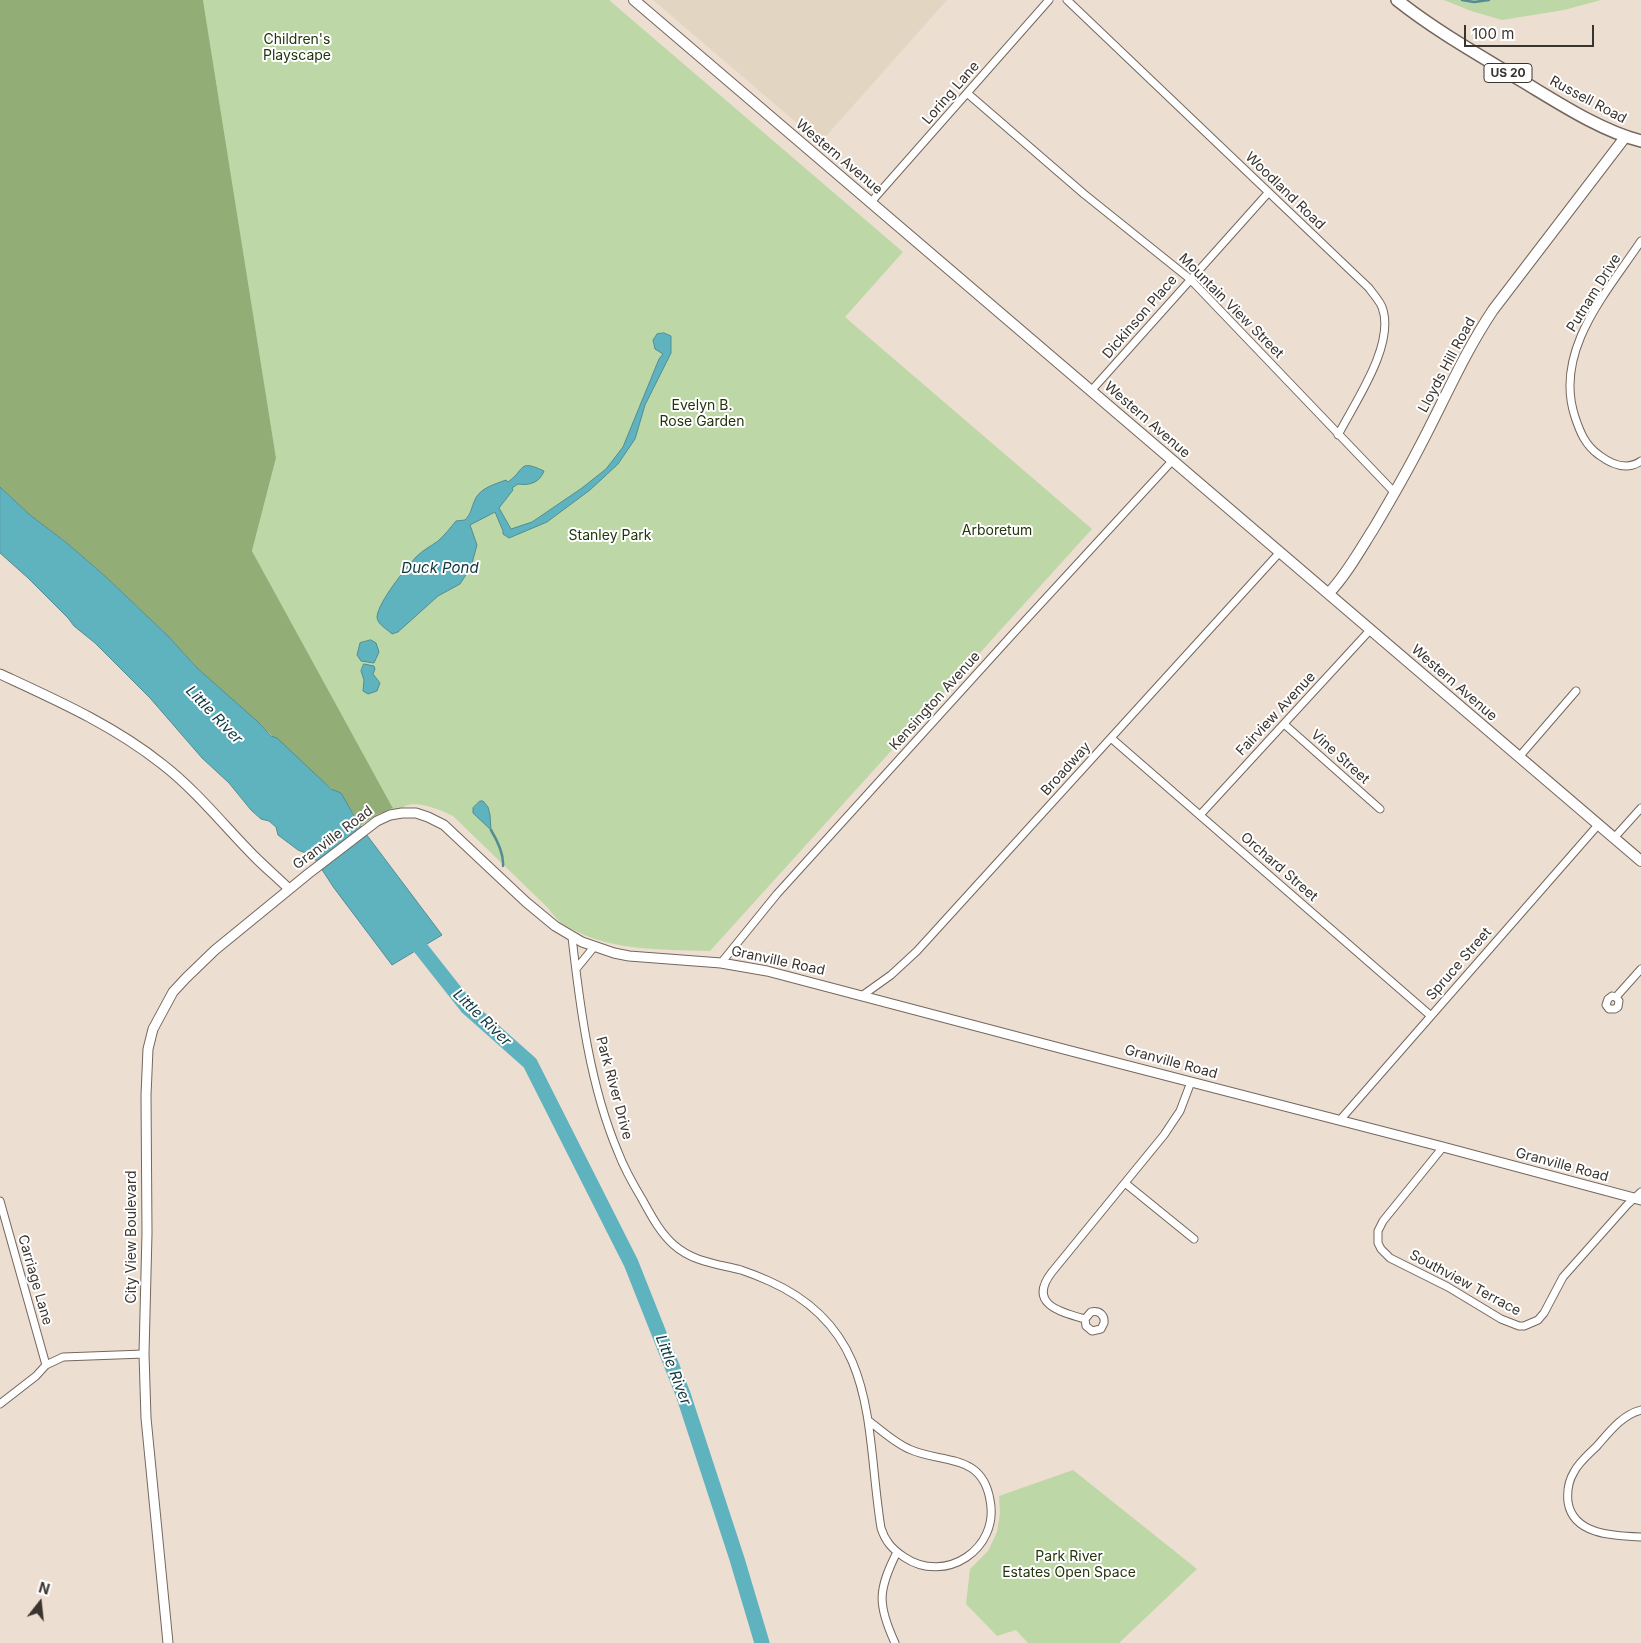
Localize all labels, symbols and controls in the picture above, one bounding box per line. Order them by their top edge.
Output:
scale bar [1466,15,1596,47]
text: 100 m [1472,24,1514,43]
park label: Children's Playscape [263,32,331,64]
street label: Loring Lane [919,58,983,128]
road number: US 20 [1484,64,1532,82]
street label: Russell Road [1547,73,1629,127]
street label: Western Avenue [792,116,886,198]
street label: Woodland Road [1242,149,1328,233]
street label: Mountain View Street [1175,250,1287,362]
street label: Putnam Drive [1563,251,1625,335]
street label: Dickinson Place [1099,272,1181,362]
street label: Lloyds Hill Road [1415,315,1479,415]
street label: Western Avenue [1101,378,1193,462]
park label: Evelyn B. Rose Garden [659,398,745,431]
park label: Arboretum [962,523,1032,539]
park label: Stanley Park [569,528,651,544]
water label: Duck Pond [401,559,479,577]
street label: Western Avenue [1408,641,1500,725]
street label: Kensington Avenue [886,648,984,754]
street label: Fairview Avenue [1233,669,1319,759]
water label: Little River [182,682,246,748]
street label: Vine Street [1307,726,1373,788]
street label: Broadway [1038,739,1094,799]
street label: Granville Road [290,803,376,873]
street label: Orchard Street [1237,829,1321,905]
street label: Spruce Street [1423,924,1495,1004]
street label: Granville Road [730,943,826,979]
water label: Little River [449,986,515,1050]
street label: Park River Drive [592,1035,636,1141]
street label: Granville Road [1123,1042,1219,1082]
street label: Granville Road [1514,1145,1610,1185]
street label: City View Boulevard [124,1170,140,1304]
street label: Carriage Lane [14,1233,56,1327]
street label: Southview Terrace [1406,1247,1524,1319]
water label: Little River [651,1332,695,1408]
park label: Park River Estates Open Space [1002,1549,1136,1581]
north arrow [15,1578,65,1628]
text: N [37,1578,52,1598]

